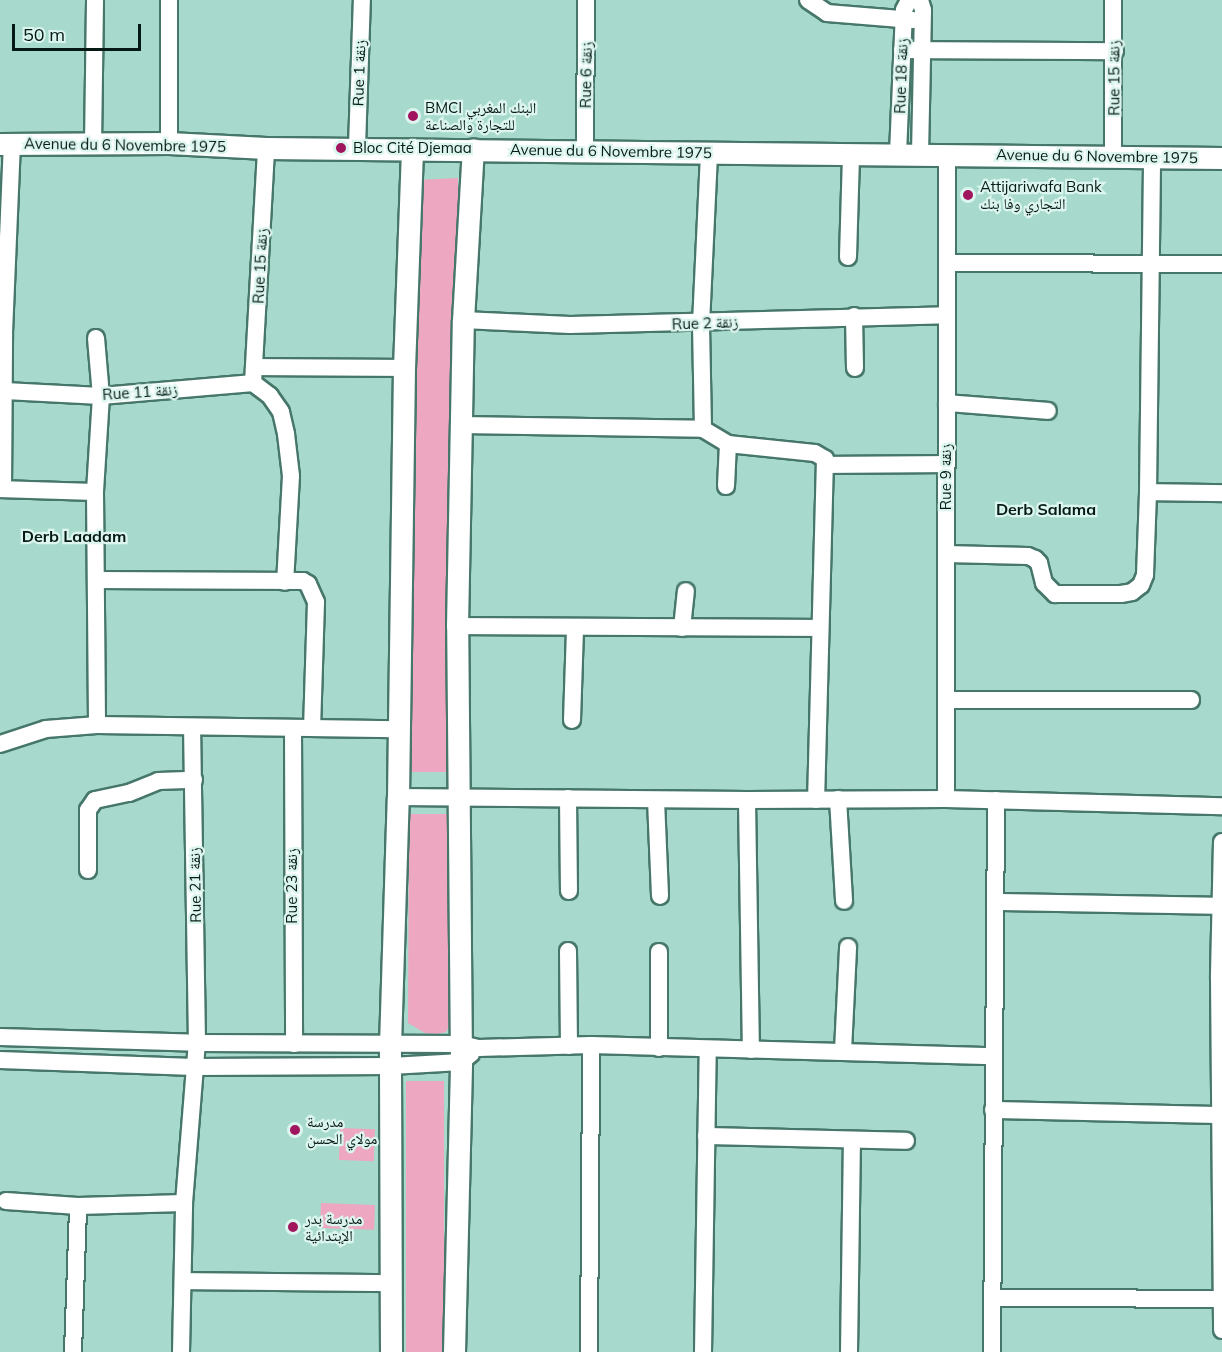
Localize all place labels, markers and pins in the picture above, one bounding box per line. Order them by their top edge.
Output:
place label: BMCI البنك المغربي للتجارة والصناعة [425,98,536,133]
marker: BMCI البنك المغربي للتجارة والصناعة [406,109,420,123]
place label: Bloc Cité Djemaa [353,139,472,157]
marker: Bloc Cité Djemaa [334,141,348,155]
place label: Attijariwafa Bank التجاري وفا بنك [980,177,1102,212]
marker: Attijariwafa Bank التجاري وفا بنك [961,188,975,202]
place label: مدرسة مولاي الحسن [307,1112,377,1147]
marker: مدرسة مولاي الحسن [288,1123,302,1137]
place label: مدرسة بدر الإبتدائية [305,1209,362,1244]
marker: مدرسة بدر الإبتدائية [286,1220,300,1234]

